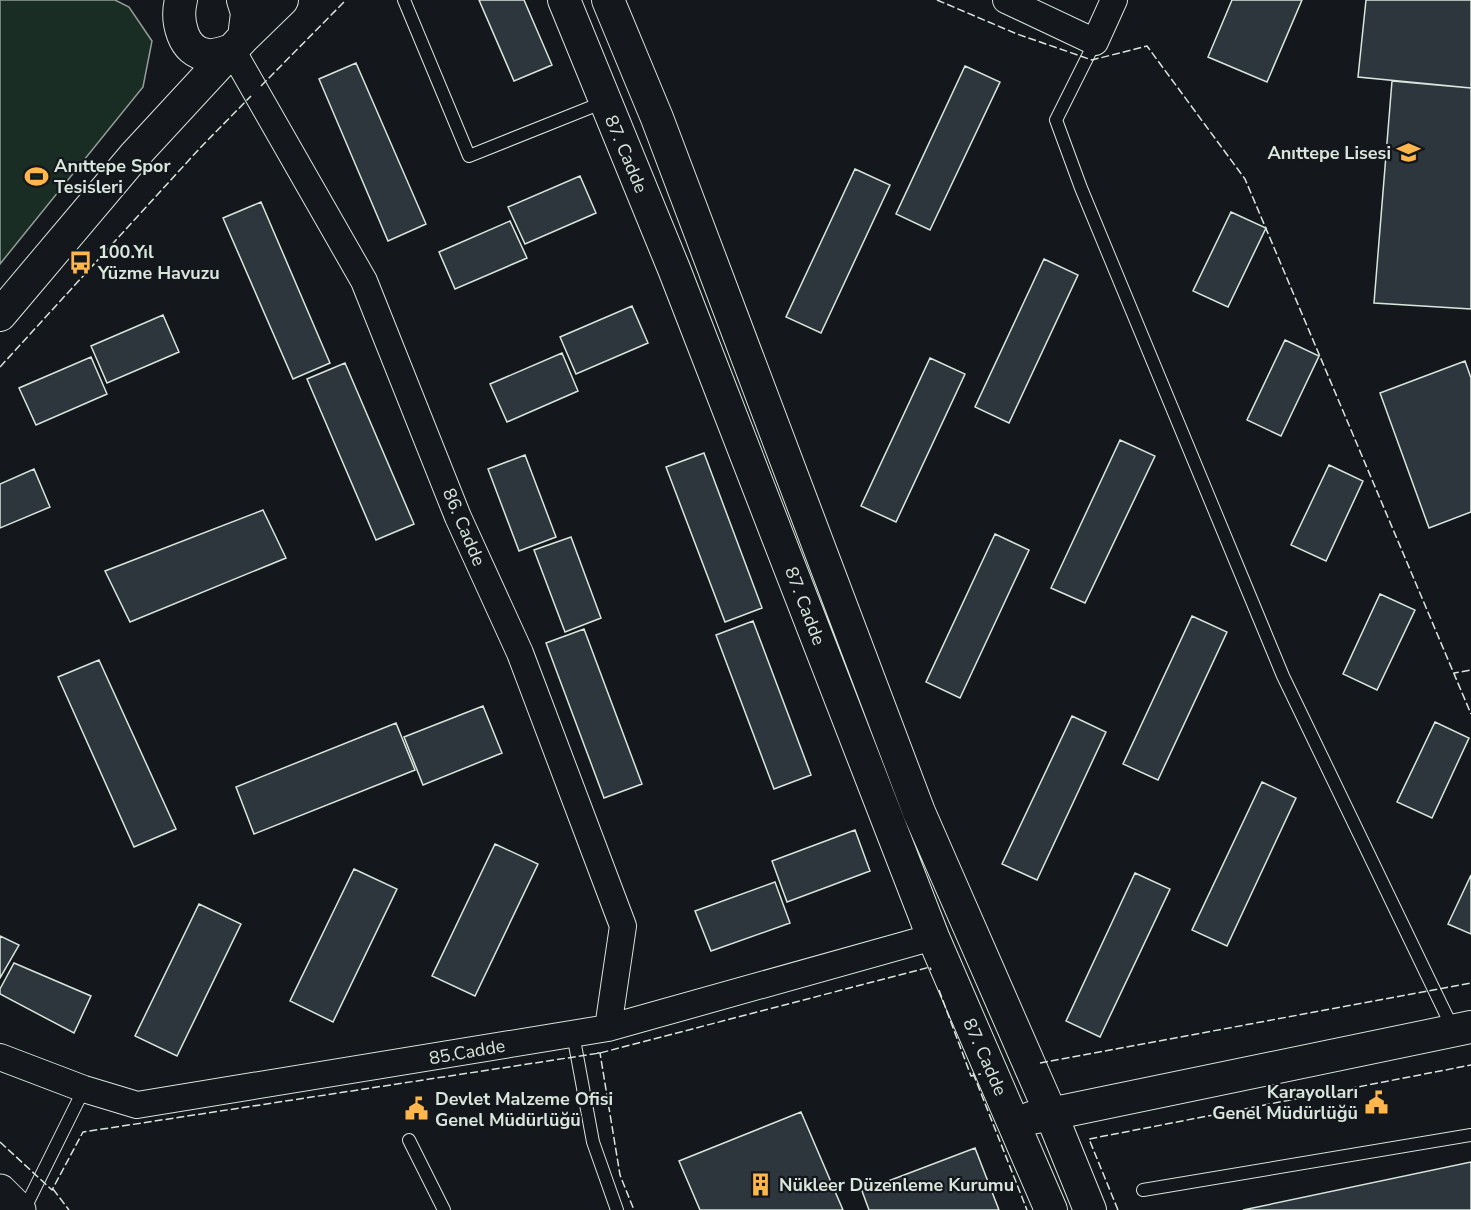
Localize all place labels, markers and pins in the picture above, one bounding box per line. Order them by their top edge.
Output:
school or university icon: Anıttepe Lisesi [1396,140,1422,166]
place label: Anıttepe Lisesi [1267,141,1391,165]
place label: Anıttepe Spor Tesisleri [54,154,171,199]
sports icon: Anıttepe Spor Tesisleri [23,163,49,189]
place label: 100.Yıl Yüzme Havuzu [97,240,220,285]
bus stop icon: 100.Yıl Yüzme Havuzu [67,249,93,275]
place label: Karayolları Genel Müdürlüğü [1212,1080,1358,1125]
place label: Devlet Malzeme Ofisi Genel Müdürlüğü [435,1087,613,1132]
public building icon: Karayolları Genel Müdürlüğü [1363,1089,1389,1115]
public building icon: Devlet Malzeme Ofisi Genel Müdürlüğü [404,1096,430,1122]
building icon: Nükleer Düzenleme Kurumu [748,1172,774,1198]
place label: Nükleer Düzenleme Kurumu [779,1173,1014,1197]

